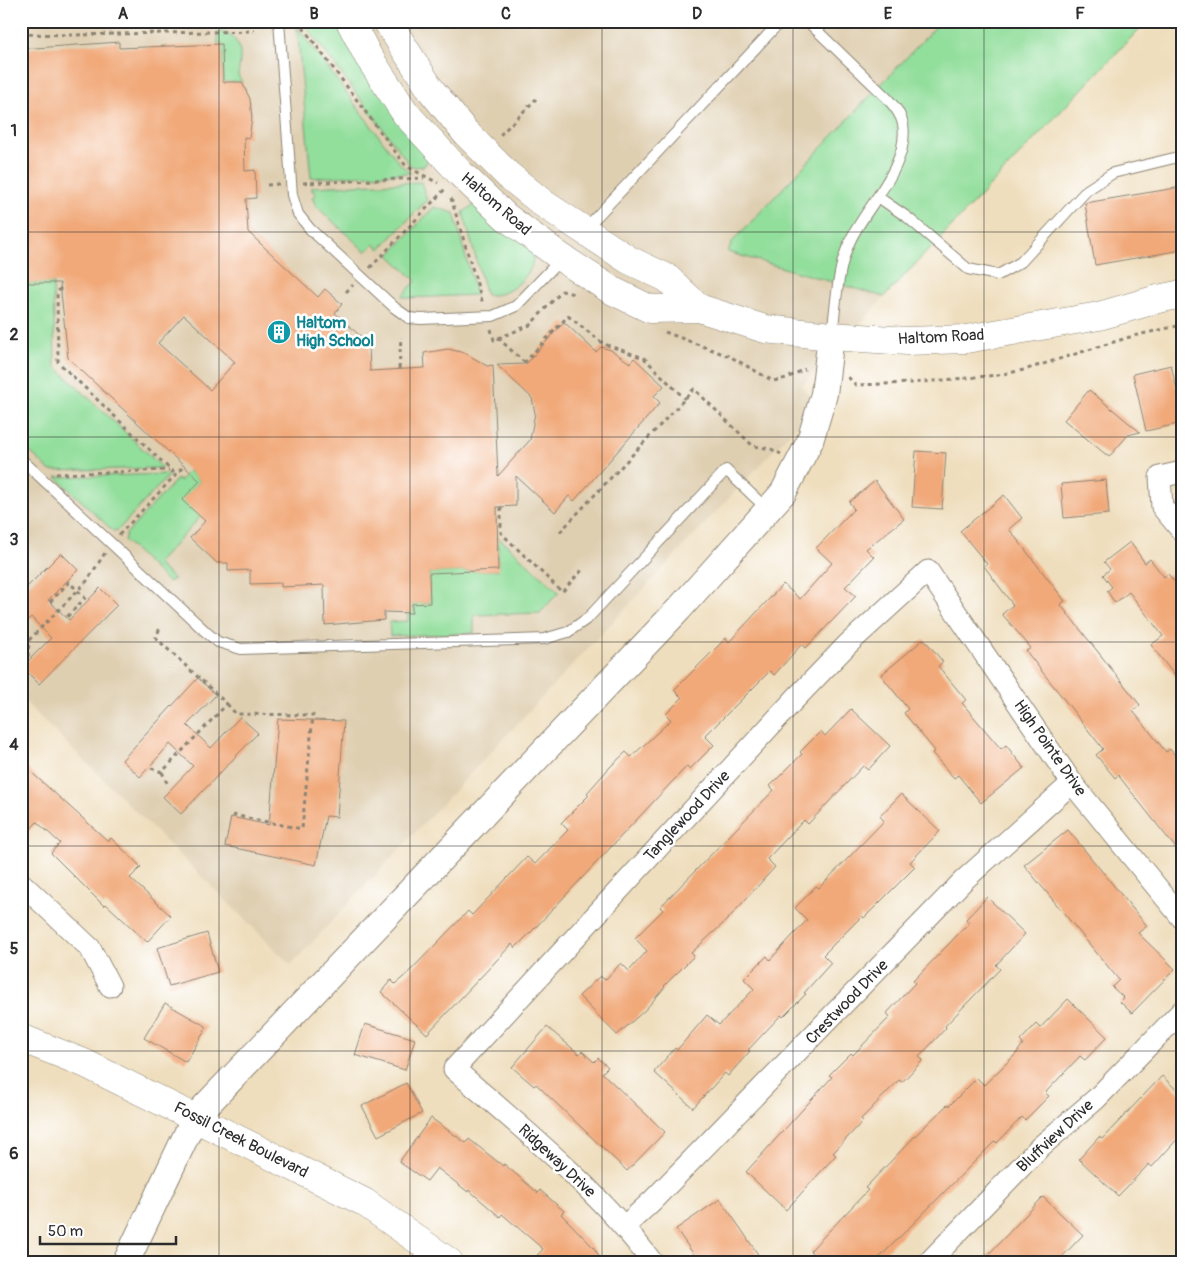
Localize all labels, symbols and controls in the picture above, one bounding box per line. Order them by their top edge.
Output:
text: A [118,4,129,24]
text: B [309,4,319,24]
text: C [501,4,511,24]
text: D [692,4,702,24]
text: E [884,4,893,24]
text: F [1075,4,1085,24]
text: 1 [11,121,17,141]
street label: Haltom Road [457,168,535,240]
place label: Haltom High School [296,313,374,351]
building icon: Haltom High School [266,319,292,345]
text: 2 [10,325,19,345]
street label: Haltom Road [897,325,985,349]
text: 3 [10,530,19,550]
street label: High Pointe Drive [1009,696,1091,800]
text: 4 [9,735,19,755]
street label: Tanglewood Drive [640,766,734,866]
text: 5 [10,939,19,959]
street label: Crestwood Drive [802,955,893,1049]
street label: Bluffview Drive [1012,1095,1098,1177]
street label: Fossil Creek Boulevard [170,1097,312,1183]
street label: Ridgeway Drive [514,1120,600,1202]
text: 6 [9,1144,19,1164]
scale bar [40,1213,176,1245]
text: 50 m [48,1222,83,1241]

